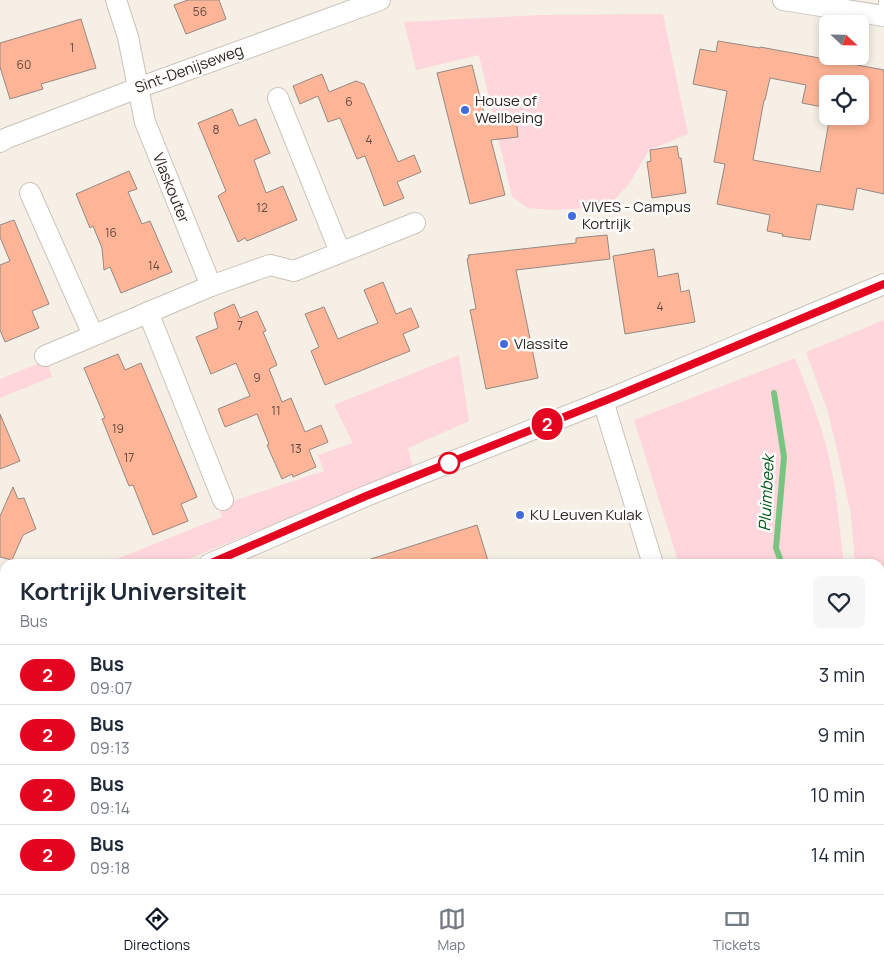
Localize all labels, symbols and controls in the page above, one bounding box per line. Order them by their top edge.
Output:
house number: 56 [193,3,207,20]
north arrow [819,15,869,65]
map controls [819,15,869,125]
house number: 1 [70,39,74,56]
street label: Sint-Denijseweg [132,39,246,98]
house number: 60 [17,56,31,73]
button: locate [819,75,869,125]
place label: House of Wellbeing [475,90,543,128]
house number: 6 [345,93,353,110]
marker: House of Wellbeing [459,104,471,116]
house number: 8 [213,121,220,138]
house number: 4 [365,131,373,148]
street label: Vlaskouter [148,150,195,226]
place label: VIVES - Campus Kortrijk [582,196,691,234]
house number: 12 [256,199,268,216]
marker: VIVES - Campus Kortrijk [566,210,578,222]
house number: 16 [105,224,117,241]
house number: 14 [148,257,160,274]
house number: 4 [656,298,664,315]
house number: 7 [237,317,243,334]
place label: Vlassite [514,333,569,354]
marker: Vlassite [498,338,510,350]
house number: 9 [253,369,261,386]
house number: 11 [271,402,281,419]
line badge: 2 [531,408,563,440]
text: 2 [542,412,552,436]
house number: 19 [112,420,124,437]
house number: 13 [290,440,302,457]
house number: 17 [124,449,134,466]
unlabelled marker [438,452,460,474]
water label: Pluimbeek [753,452,779,532]
place label: KU Leuven Kulak [530,504,643,525]
marker: KU Leuven Kulak [514,509,526,521]
text: Kortrijk Universiteit [20,574,247,607]
button: heart [813,576,865,628]
text: Bus [20,610,48,632]
text: Bus [90,651,124,677]
text: 3 min [819,662,865,688]
text: 2 [42,663,53,687]
text: 09:07 [90,677,132,699]
text: Bus [90,711,124,737]
text: 9 min [818,722,865,748]
text: 2 [42,723,53,747]
text: 09:13 [90,737,130,759]
text: Bus [90,771,124,797]
text: 10 min [810,782,865,808]
text: 2 [42,783,53,807]
text: 09:14 [90,797,130,819]
text: Bus [90,831,124,857]
text: 14 min [811,842,865,868]
text: 2 [42,843,53,867]
text: 09:18 [90,857,130,879]
tab: Directions [124,905,190,954]
tab: Map [438,905,466,954]
tab: Tickets [713,905,760,954]

